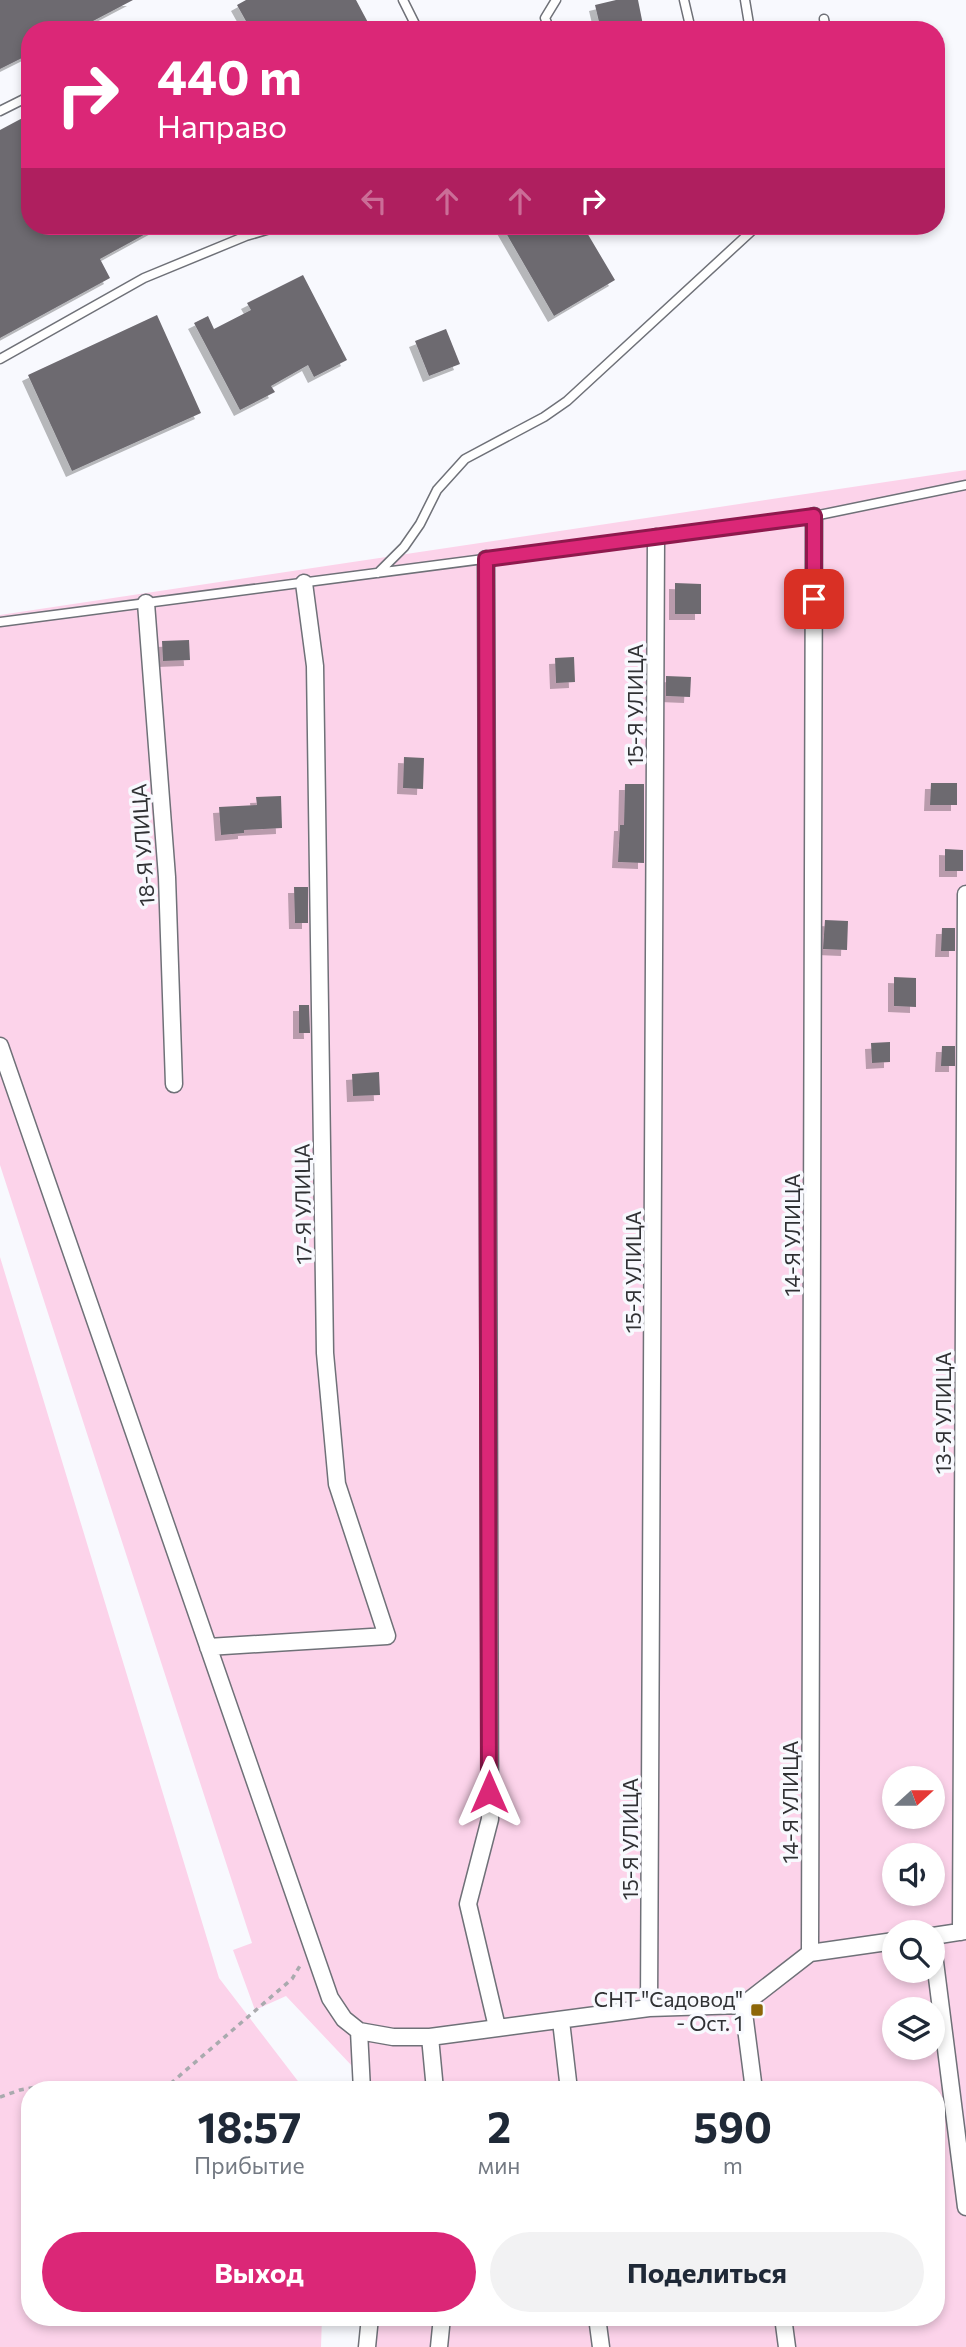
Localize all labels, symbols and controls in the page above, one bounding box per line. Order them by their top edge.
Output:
text: 440 m [157,45,302,105]
icon: right [42,49,133,140]
text: Направо [157,105,287,145]
icon: left [355,182,393,220]
icon: ahead [428,182,466,220]
icon: ahead [501,182,539,220]
icon: right [574,182,612,220]
pin [784,569,844,629]
icon: arrive [795,580,833,618]
street label: 15-Я УЛИЦА [622,644,647,766]
street label: 18-Я УЛИЦА [125,783,159,907]
street label: 17-Я УЛИЦА [288,1143,316,1265]
street label: 14-Я УЛИЦА [779,1174,804,1296]
street label: 15-Я УЛИЦА [620,1211,645,1333]
street label: 13-Я УЛИЦА [930,1352,955,1474]
street label: 14-Я УЛИЦА [777,1741,802,1863]
position arrow [452,1755,526,1829]
north arrow [882,1766,945,1829]
map controls [882,1766,945,2060]
street label: 15-Я УЛИЦА [617,1778,642,1900]
button: sound [882,1843,945,1906]
button: search [882,1920,945,1983]
place label: СНТ "Садовод" - Ост. 1 [594,1986,743,2035]
button: layers [882,1997,945,2060]
marker: СНТ "Садовод" - Ост. 1 [749,2002,765,2018]
text: 18:57 [198,2100,301,2152]
text: 2 [487,2100,511,2152]
text: 590 [694,2100,772,2152]
text: Прибытие [194,2151,305,2179]
text: мин [478,2151,520,2179]
text: m [723,2151,743,2179]
button: Выход [42,2232,476,2312]
button: Поделиться [490,2232,924,2312]

